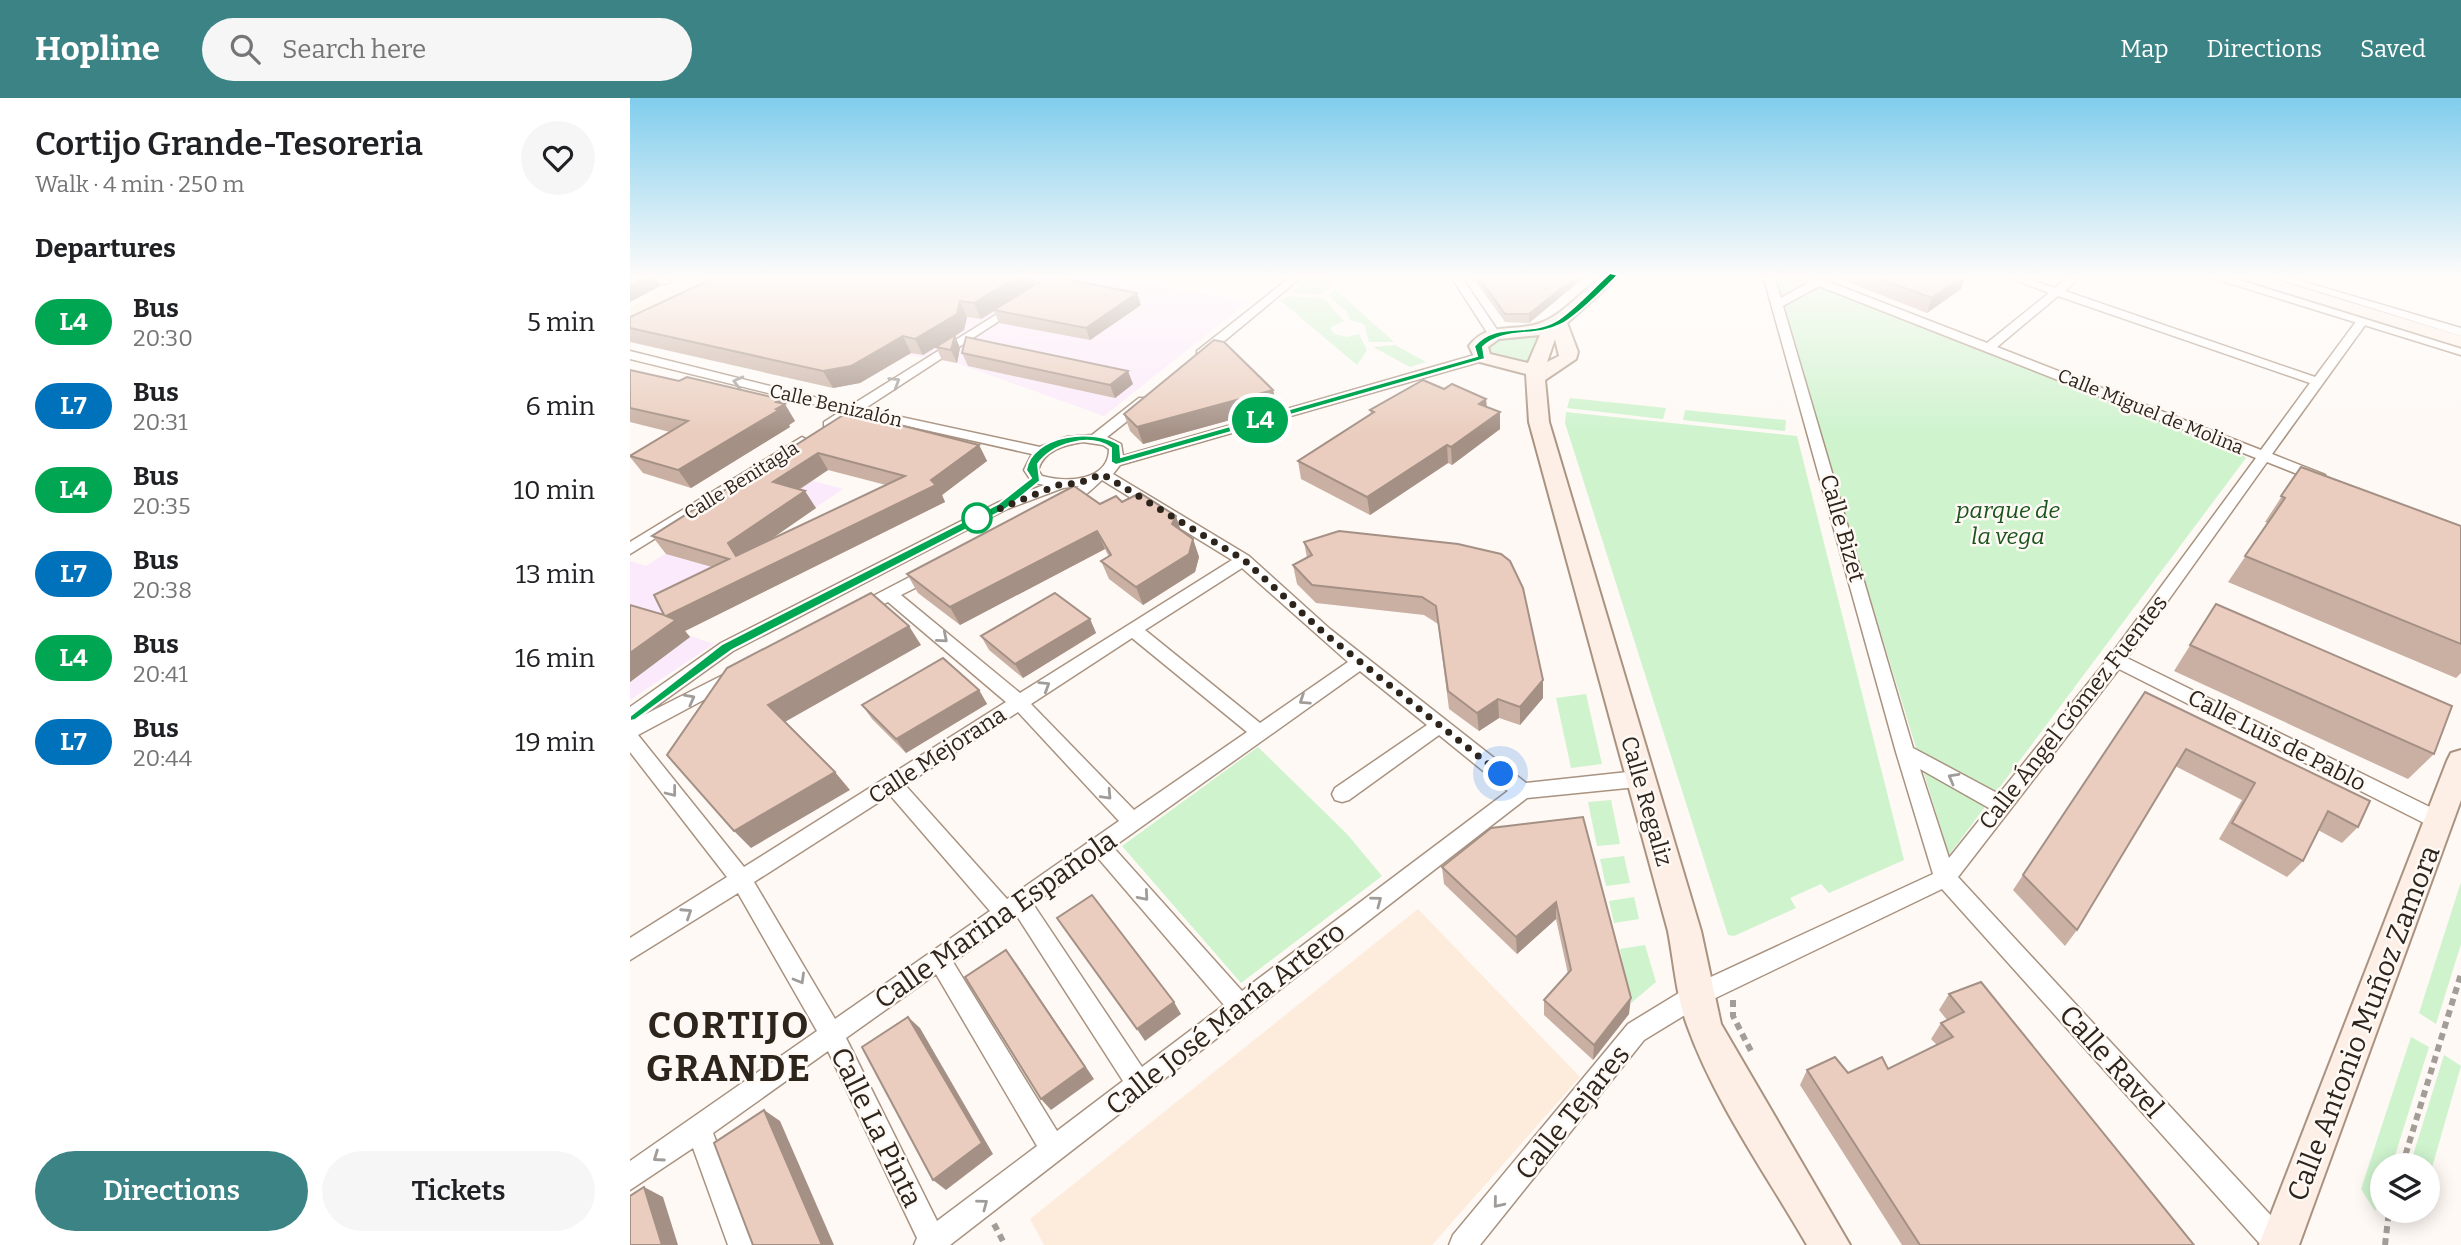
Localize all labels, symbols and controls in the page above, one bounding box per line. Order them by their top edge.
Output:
search box [202,18,692,81]
text: Hopline [35,29,160,69]
icon: search [226,30,264,68]
text: Search here [282,34,426,65]
text: Map [2120,35,2169,63]
text: Directions [2207,35,2322,63]
text: Saved [2360,35,2426,63]
button: heart [521,121,595,195]
text: Cortijo Grande-Tesoreria [35,124,423,164]
text: Walk · 4 min · 250 m [35,170,244,198]
text: Departures [35,233,176,264]
text: Bus [133,293,179,324]
text: 5 min [527,307,595,338]
text: L4 [59,308,88,336]
text: 20:30 [133,324,193,352]
street label: Calle Miguel de Molina [2054,364,2248,460]
one-way arrow [732,376,744,390]
text: Bus [133,377,179,408]
one-way arrow [887,378,900,391]
street label: Calle Benizalón [767,379,904,432]
text: 6 min [526,391,595,422]
text: L7 [60,392,87,420]
line badge: L4 [1228,397,1292,443]
text: L4 [1246,406,1274,434]
text: 20:31 [133,408,188,436]
street label: Calle Benitagla [680,436,803,525]
text: Bus [133,461,179,492]
street label: Calle Bizet [1814,471,1872,585]
text: 10 min [514,475,595,506]
text: L4 [59,476,88,504]
text: 20:35 [133,492,191,520]
park label: parque de la vega [1954,496,2061,550]
unlabelled marker [962,503,992,533]
text: Bus [133,545,179,576]
text: 13 min [515,559,595,590]
text: L7 [60,560,87,588]
text: 20:38 [133,576,192,604]
street label: Calle Ángel Gómez Fuentes [1973,589,2173,835]
text: Bus [133,629,179,660]
one-way arrow [935,630,947,643]
text: 16 min [515,643,595,674]
text: L4 [59,644,88,672]
text: 20:41 [133,660,188,688]
one-way arrow [1037,682,1050,694]
street label: Calle Luis de Pablo [2183,683,2371,797]
one-way arrow [1299,692,1312,704]
one-way arrow [683,694,696,708]
street label: Calle Mejorana [863,700,1011,810]
text: Bus [133,713,179,744]
text: 19 min [515,727,595,758]
text: L7 [60,728,87,756]
street label: Calle Regaliz [1615,733,1679,869]
text: 20:44 [133,744,192,772]
your location [1483,756,1518,791]
one-way arrow [1948,773,1960,786]
one-way arrow [664,783,676,796]
one-way arrow [1099,787,1112,800]
street label: Calle Marina Española [868,823,1123,1015]
street label: Calle Antonio Muñoz Zamora [2280,841,2447,1205]
one-way arrow [1136,888,1148,901]
one-way arrow [1369,897,1382,909]
one-way arrow [680,908,693,921]
street label: Calle José María Artero [1099,915,1351,1122]
one-way arrow [791,972,804,985]
street label: Calle Ravel [2053,998,2171,1124]
district label: CORTIJO GRANDE [646,1003,812,1091]
street label: Calle Tejares [1508,1039,1637,1186]
street label: Calle La Pinta [824,1042,929,1212]
one-way arrow [653,1149,666,1161]
button: Directions [35,1151,308,1231]
button: Tickets [322,1151,595,1231]
map controls [2370,1153,2440,1223]
button: layers [2370,1153,2440,1223]
one-way arrow [1494,1195,1506,1208]
one-way arrow [975,1200,988,1212]

